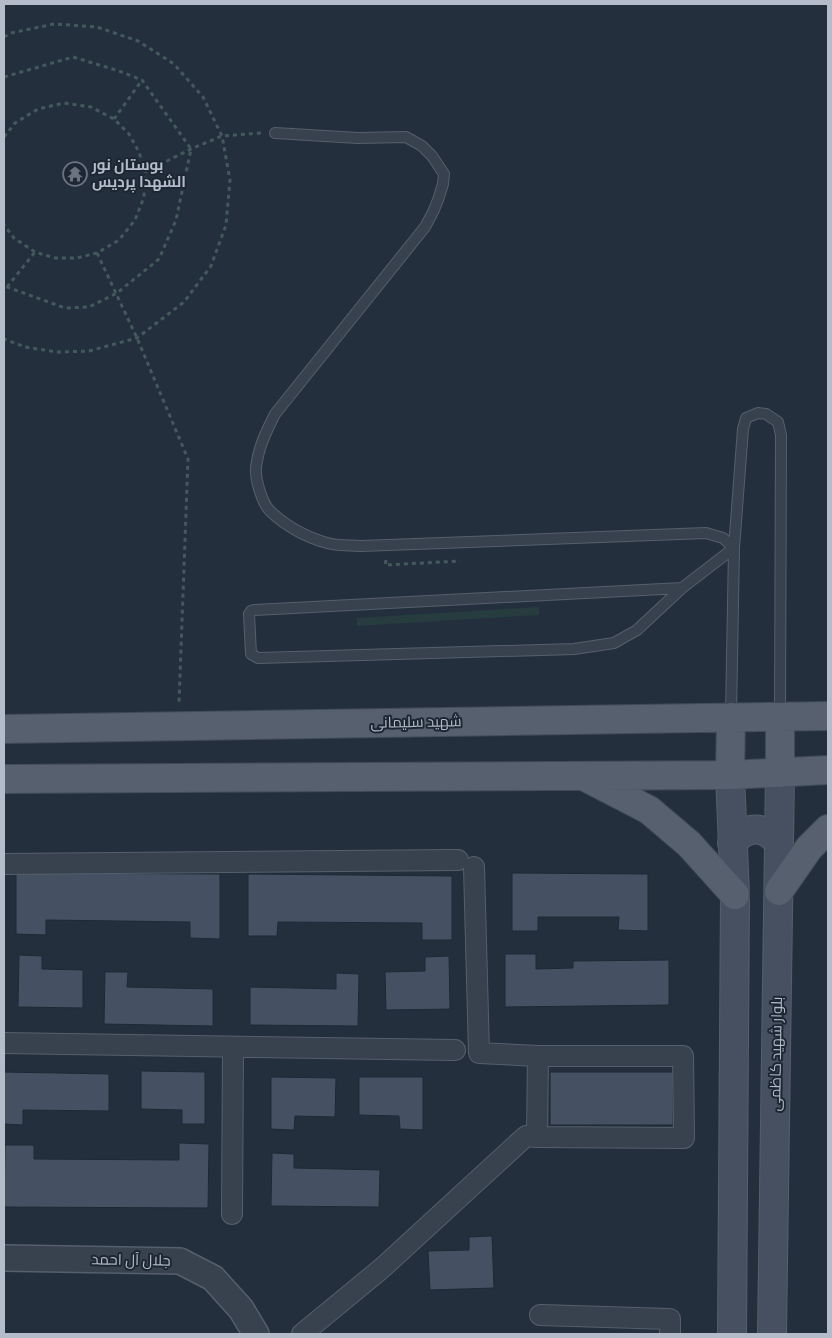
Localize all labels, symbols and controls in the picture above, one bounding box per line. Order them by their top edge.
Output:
place label: بوستان نور الشهدا پردیس [91,156,186,193]
temple icon: بوستان نور الشهدا پردیس [62,161,88,187]
street label: شهید سلیمانی [370,712,462,733]
street label: بلوار شهید کاظمی [766,996,787,1112]
street label: جلال آل احمد [91,1250,171,1270]

